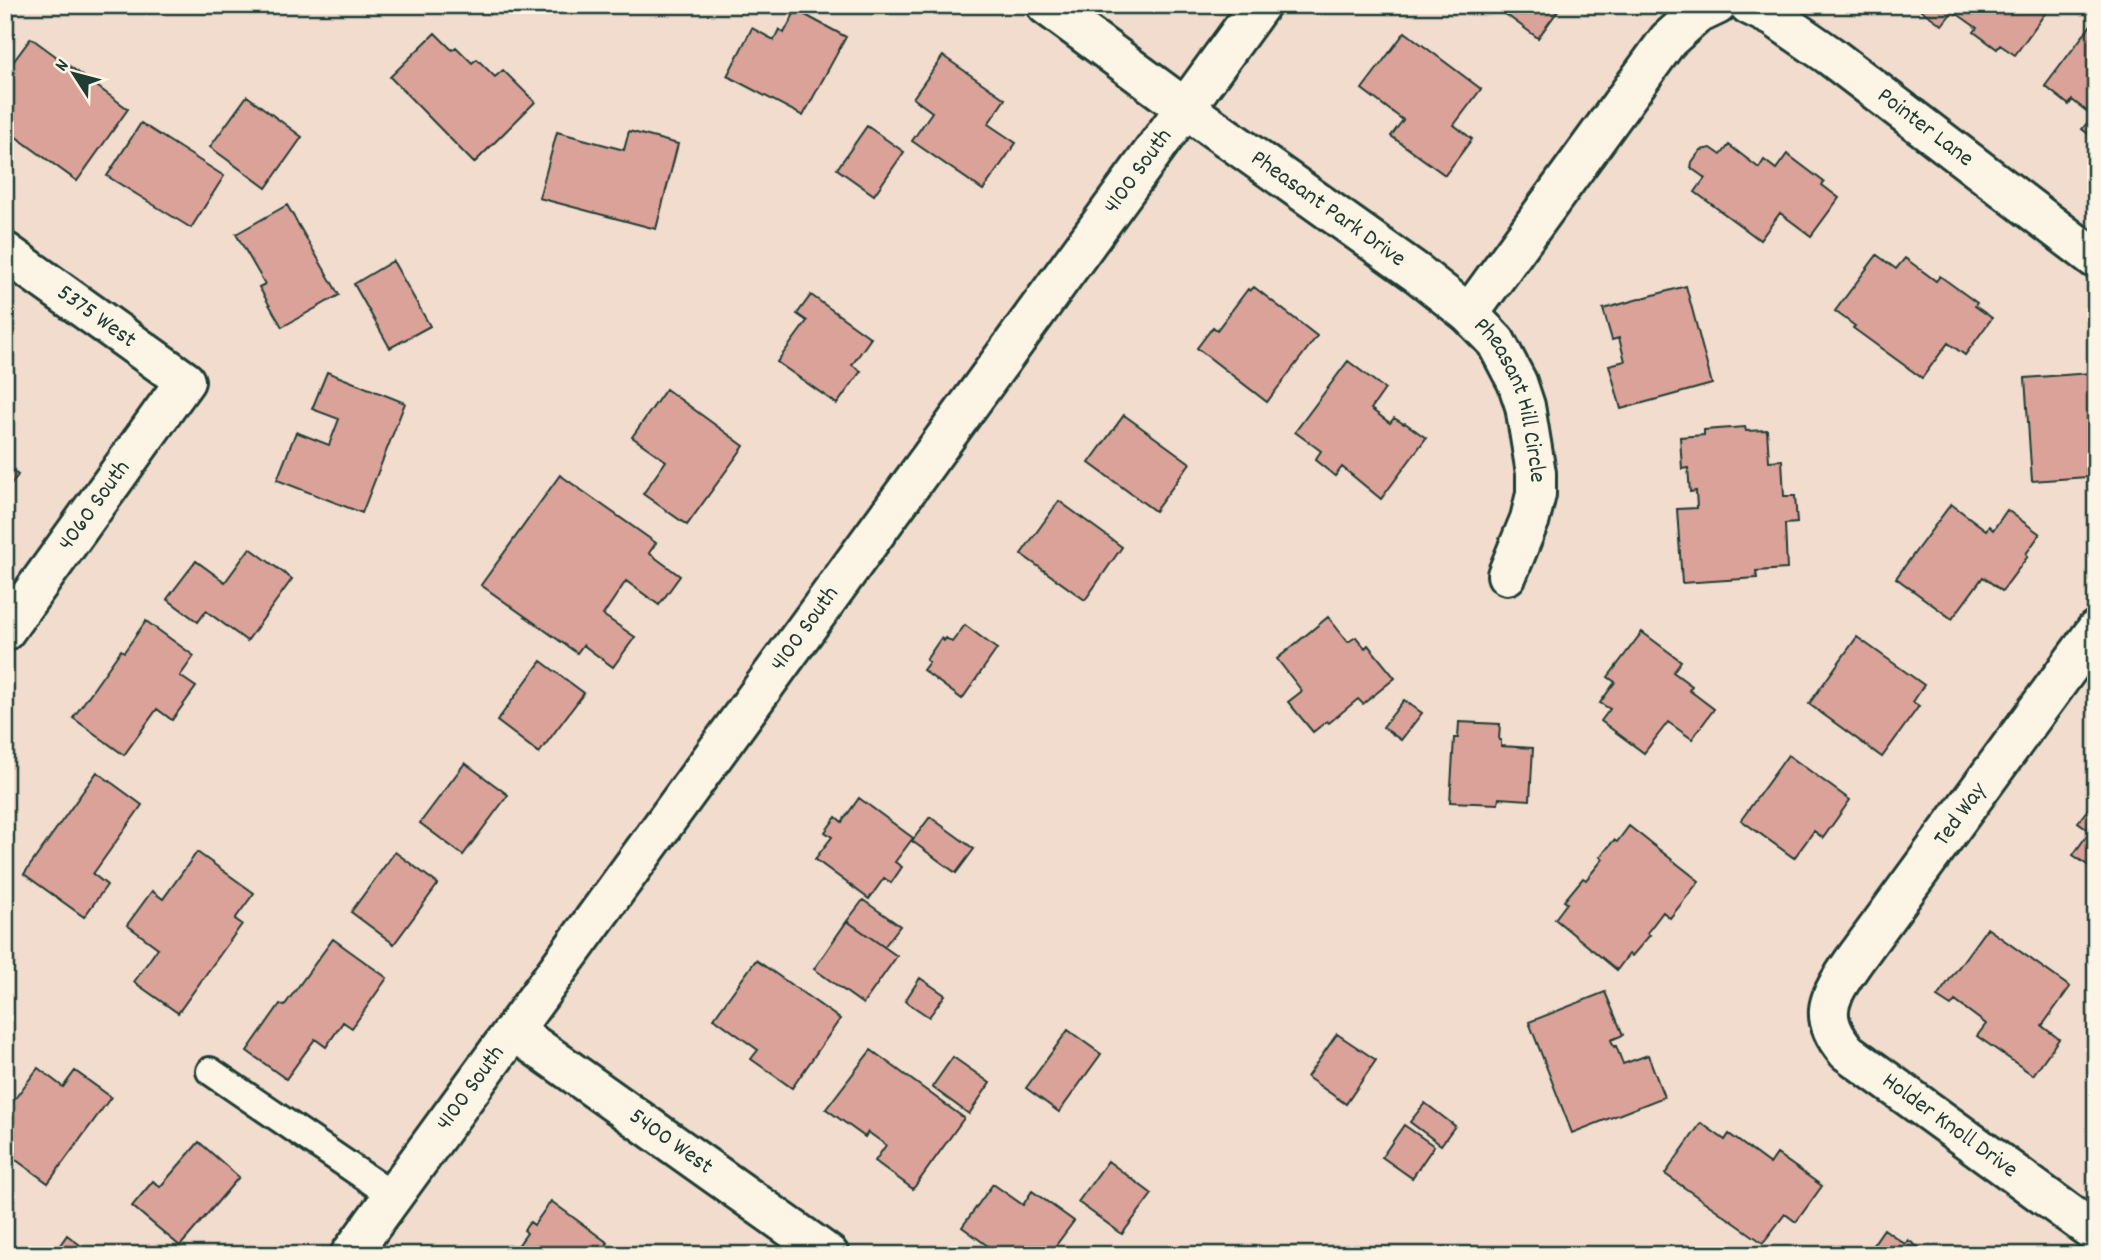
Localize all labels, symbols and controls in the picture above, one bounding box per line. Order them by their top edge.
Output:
north arrow [38,38,108,108]
text: N [49,54,77,78]
street label: Pointer Lane [1869,80,1980,176]
street label: 4100 South [1096,122,1181,221]
street label: Pheasant Park Drive [1243,142,1412,276]
street label: 5375 West [49,277,143,358]
street label: Pheasant Hill Circle [1465,310,1553,482]
street label: 4060 South [50,454,140,558]
street label: 4100 South [763,579,848,679]
street label: Ted Way [1926,775,1997,854]
street label: 4100 South [429,1039,514,1138]
street label: Holder Knoll Drive [1874,1065,2024,1187]
street label: 5400 West [621,1101,720,1184]

